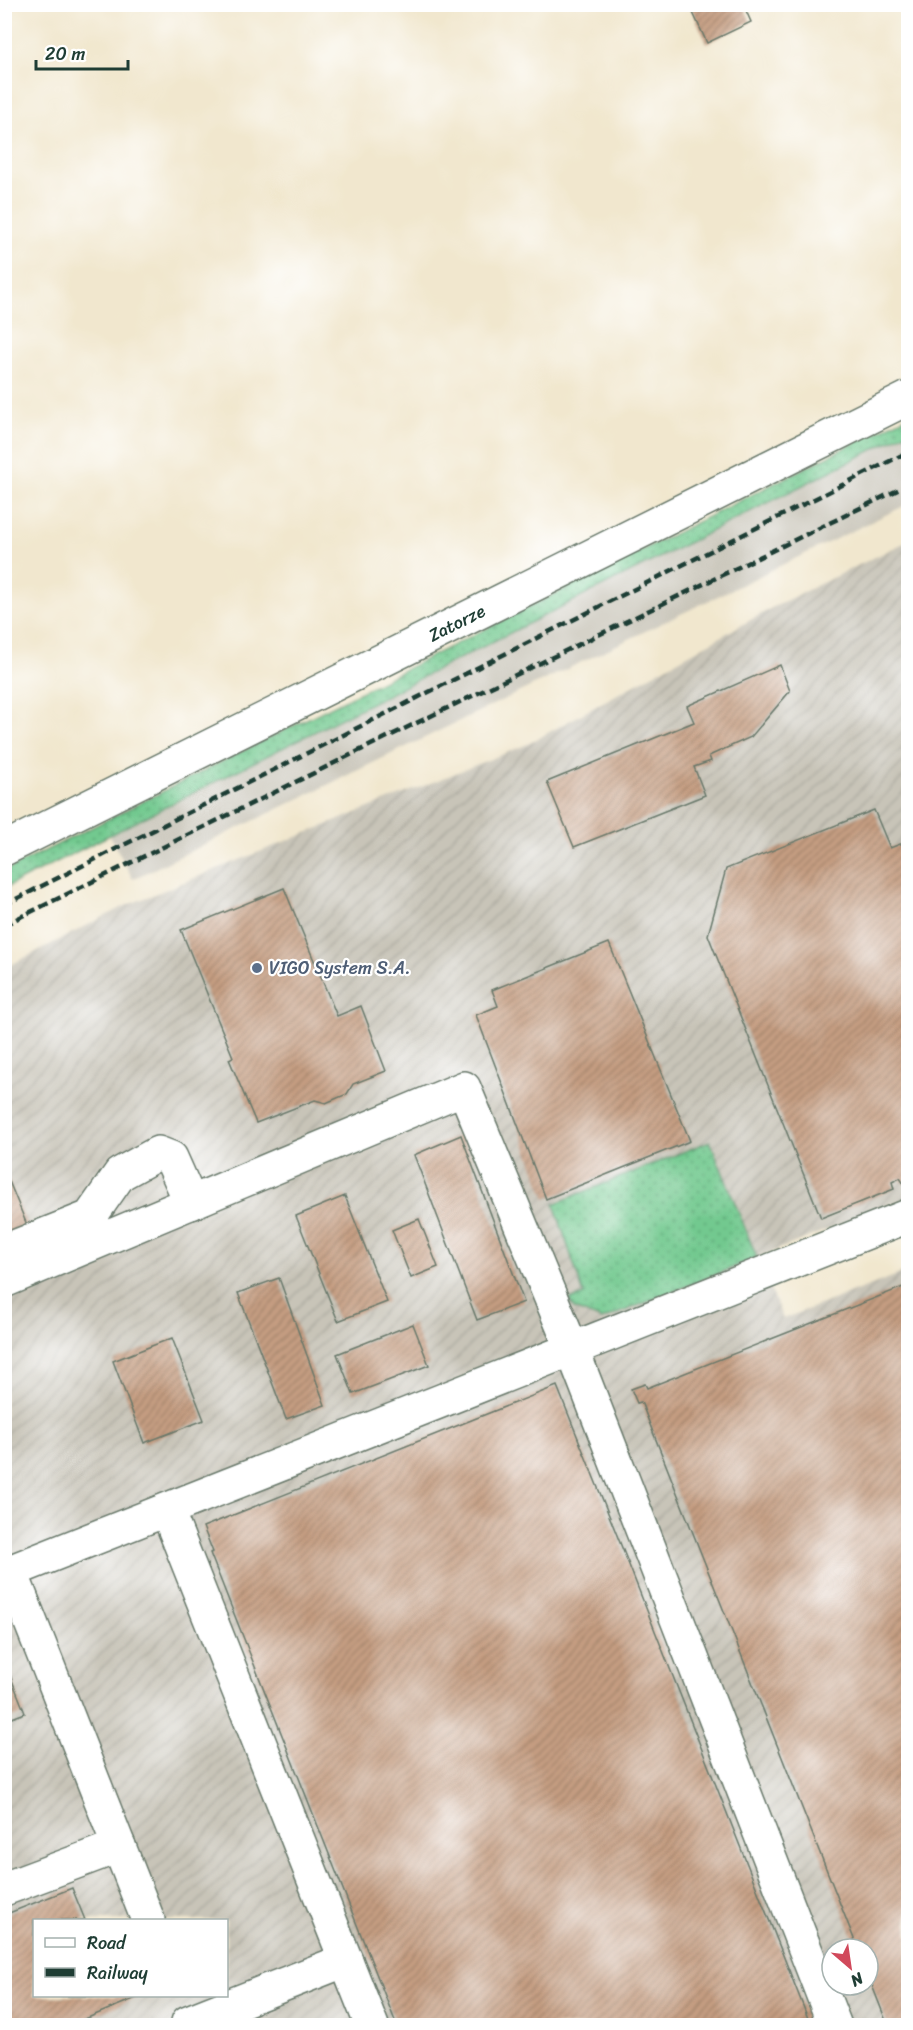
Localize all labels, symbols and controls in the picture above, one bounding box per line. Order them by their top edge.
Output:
scale bar [36,33,128,71]
text: 20 m [45,38,85,70]
street label: Zatorze [423,595,491,651]
place label: VIGO System S.A. [269,952,411,984]
marker: VIGO System S.A. [250,961,264,975]
legend [33,1919,228,1997]
text: Road [87,1927,127,1959]
north arrow [820,1937,880,1997]
text: Railway [87,1957,149,1989]
text: N [844,1964,870,1995]

